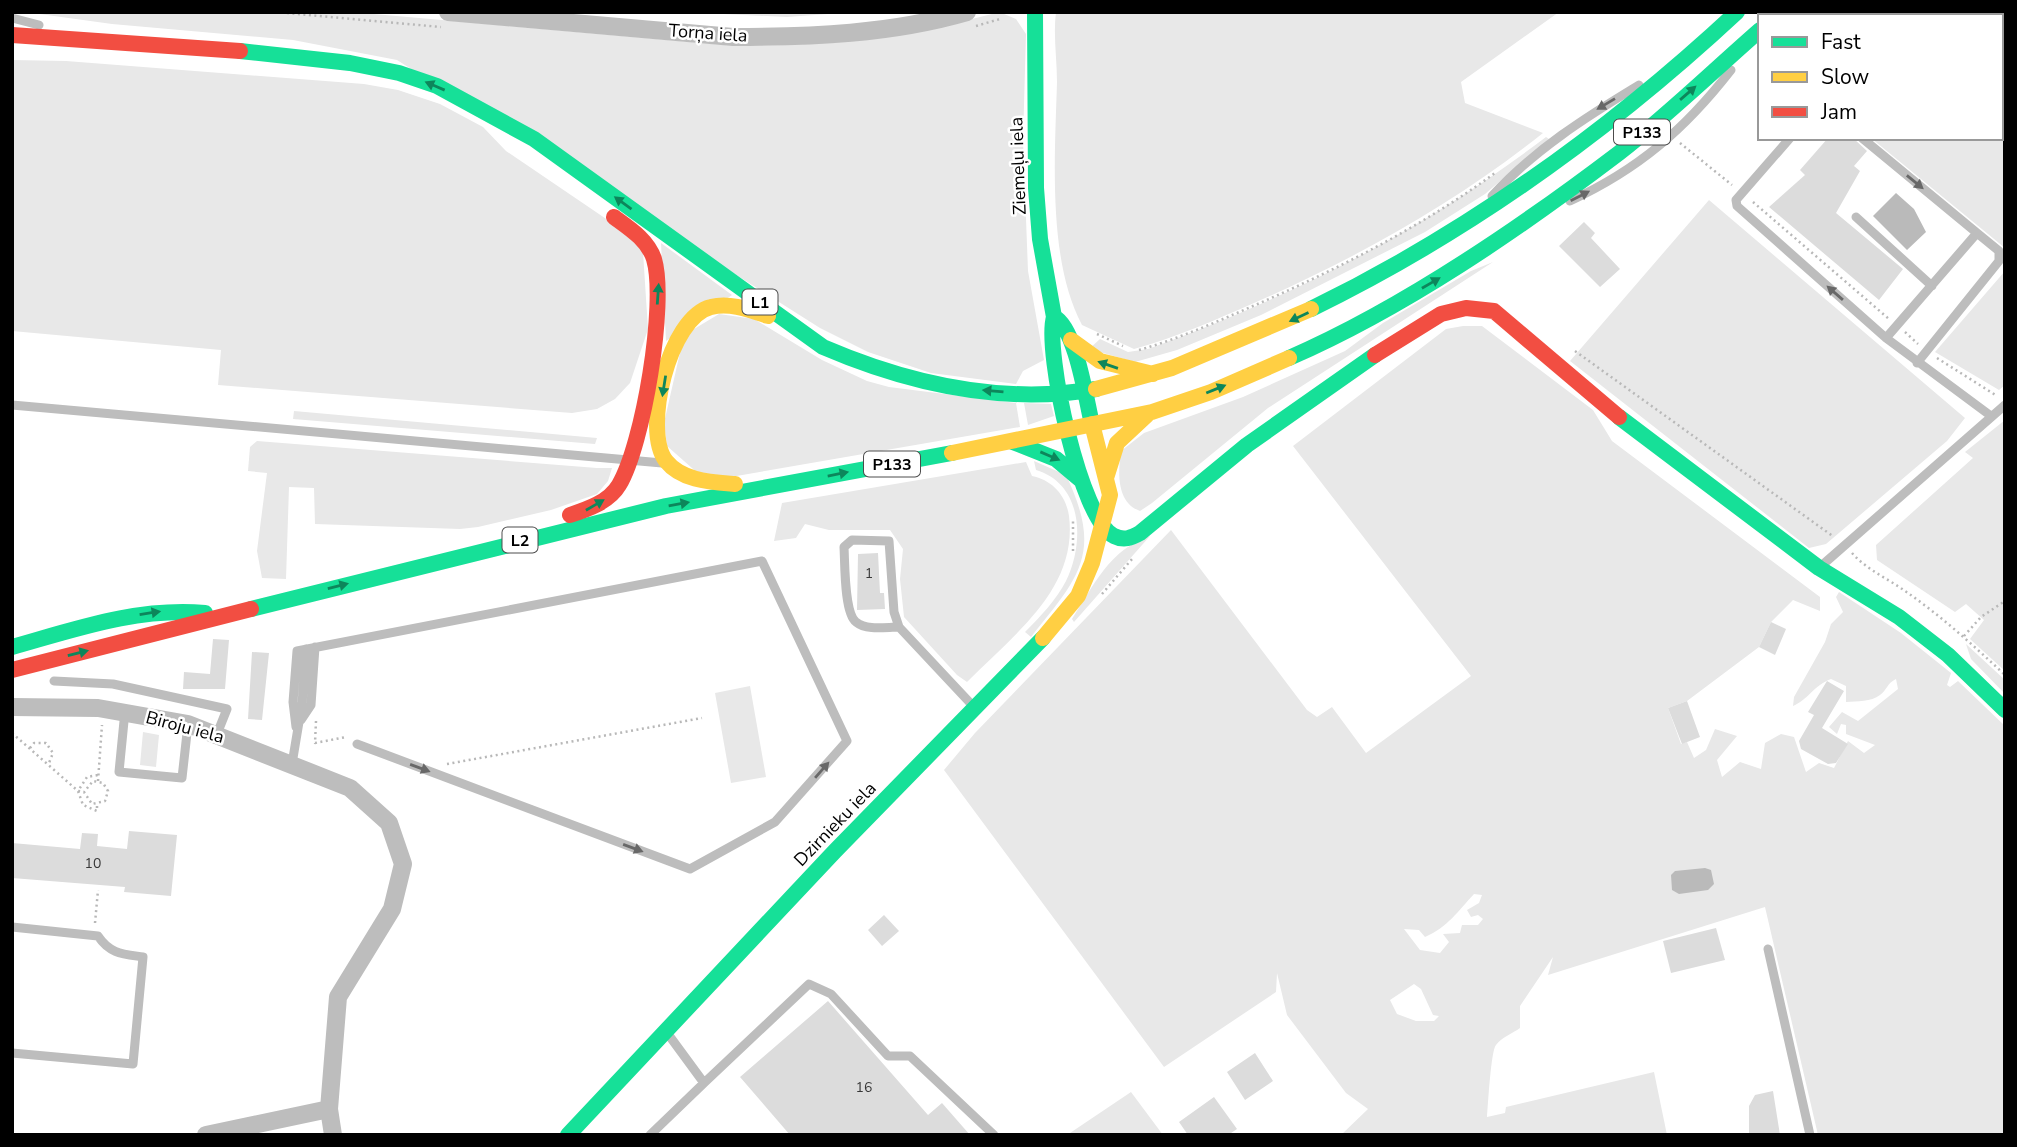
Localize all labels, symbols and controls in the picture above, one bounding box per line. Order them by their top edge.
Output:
legend [1758,14,2003,140]
street label: Torņa iela [668,18,748,48]
text: Fast [1821,28,1861,56]
text: Slow [1821,63,1870,91]
one-way arrow [425,80,445,92]
one-way arrow [1679,86,1696,101]
one-way arrow [1596,98,1615,110]
text: Jam [1820,98,1857,126]
street label: Ziemeļu iela [1004,117,1032,215]
road number: P133 [1614,120,1670,144]
one-way arrow [1906,174,1923,189]
one-way arrow [1570,190,1590,202]
one-way arrow [614,196,632,210]
one-way arrow [1422,277,1441,289]
one-way arrow [653,283,664,305]
one-way arrow [1826,286,1843,301]
road number: L1 [742,290,778,314]
one-way arrow [1289,311,1309,322]
one-way arrow [1098,359,1119,370]
one-way arrow [658,375,669,397]
one-way arrow [1206,384,1227,395]
one-way arrow [982,385,1004,396]
one-way arrow [1039,451,1060,462]
road number: P133 [864,452,920,477]
one-way arrow [827,469,849,480]
one-way arrow [668,498,690,509]
one-way arrow [586,499,605,511]
road number: L2 [503,527,538,552]
house number: 1 [865,564,873,583]
one-way arrow [328,580,350,591]
one-way arrow [139,607,161,618]
one-way arrow [67,647,89,658]
street label: Biroju iela [143,705,227,749]
one-way arrow [814,762,829,779]
one-way arrow [410,763,431,774]
street label: Dzirnieku iela [789,777,881,871]
one-way arrow [623,842,644,853]
house number: 10 [85,854,101,873]
house number: 16 [856,1078,872,1097]

